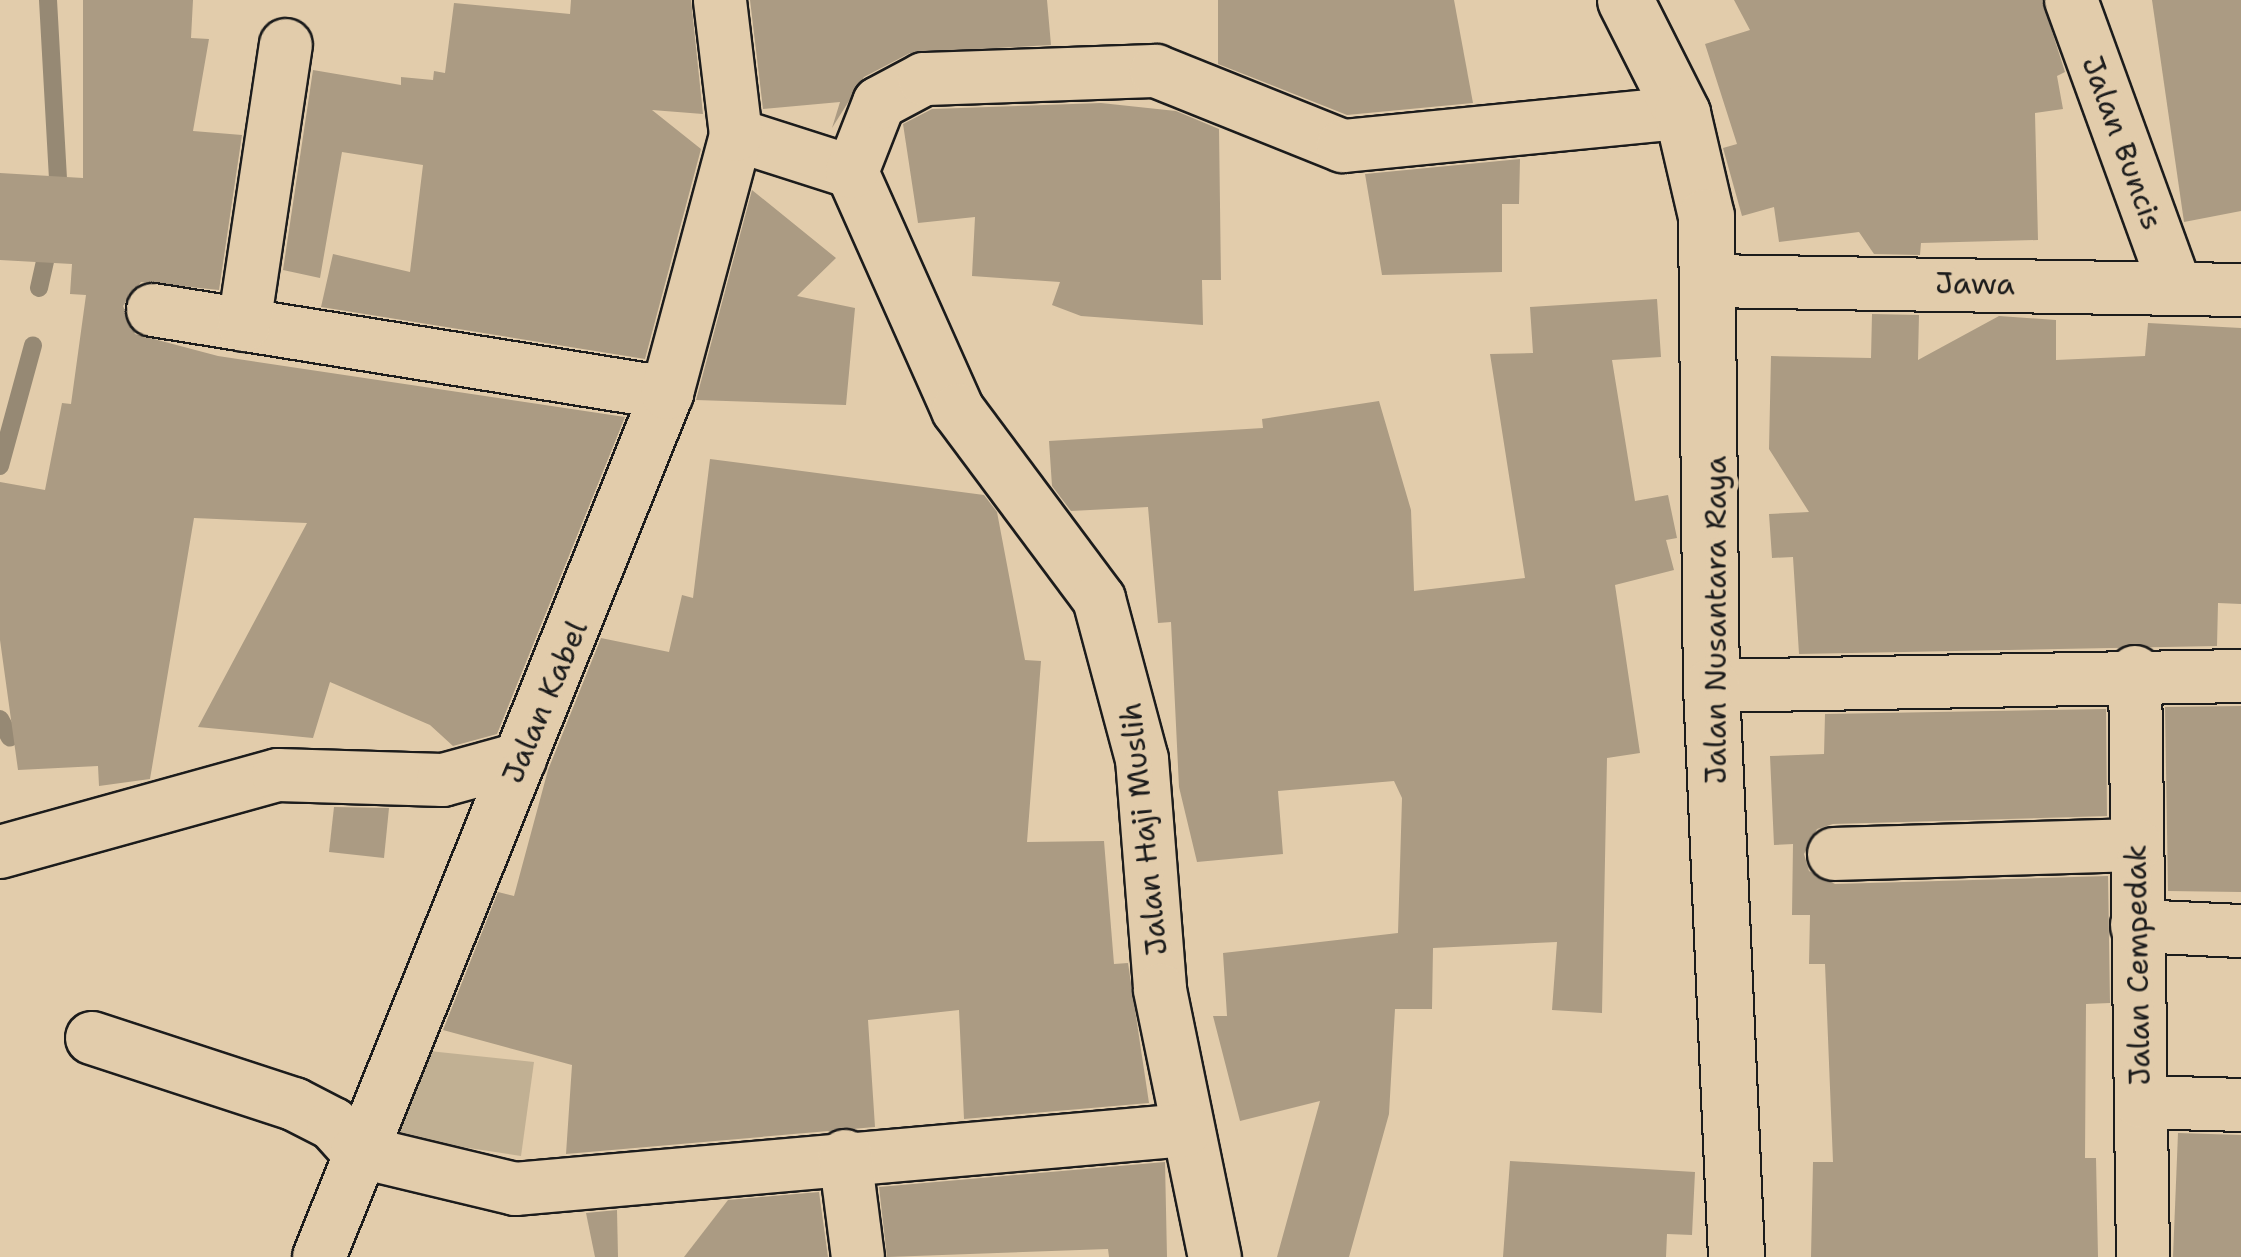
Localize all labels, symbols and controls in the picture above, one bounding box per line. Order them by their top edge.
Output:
street label: Jalan Buncis [2074,51,2170,235]
street label: Jawa [1935,265,2015,303]
street label: Jalan Nusantara Raya [1698,456,1734,784]
street label: Jalan Kabel [495,615,595,789]
street label: Jalan Haji Muslih [1113,701,1175,957]
street label: Jalan Cempedak [2118,844,2158,1086]

